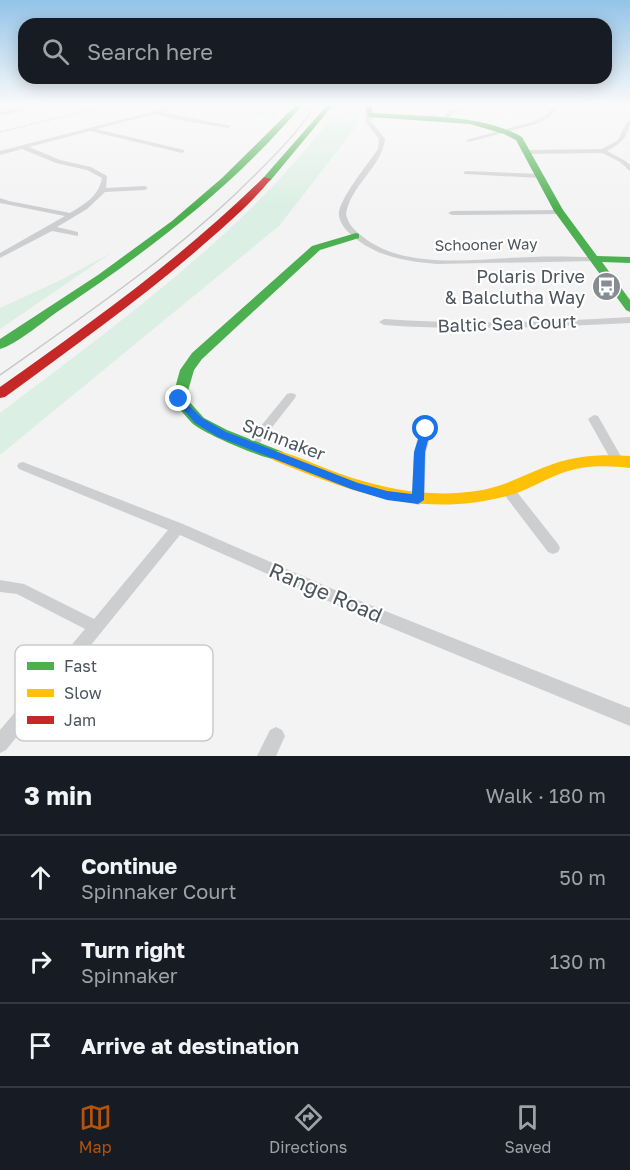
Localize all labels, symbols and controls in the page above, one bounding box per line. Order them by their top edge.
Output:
search box [18,18,612,84]
icon: search [39,35,72,68]
text: Search here [87,38,213,65]
street label: Schooner Way [434,234,538,254]
place label: Polaris Drive & Balclutha Way [445,265,585,308]
bus stop icon: Polaris Drive & Balclutha Way [590,270,622,302]
street label: Baltic Sea Court [437,310,577,336]
route end [165,385,191,411]
street label: Spinnaker [239,413,329,465]
route start [412,415,438,441]
street label: Range Road [265,556,387,628]
legend [15,645,213,741]
text: Fast [64,656,97,676]
text: Slow [64,683,102,703]
text: Jam [64,710,96,730]
text: 3 min [24,780,92,811]
text: Walk · 180 m [486,783,606,807]
text: Continue [81,852,177,879]
icon: ahead [24,861,57,894]
text: 50 m [559,865,606,889]
text: Spinnaker Court [81,879,237,903]
text: Turn right [81,936,185,963]
icon: right [24,945,57,978]
text: 130 m [550,949,606,973]
text: Spinnaker [81,963,178,987]
icon: arrive [24,1029,57,1062]
text: Arrive at destination [81,1032,299,1059]
tab: Map [79,1101,112,1157]
tab: Directions [269,1101,347,1157]
tab: Saved [505,1101,551,1157]

